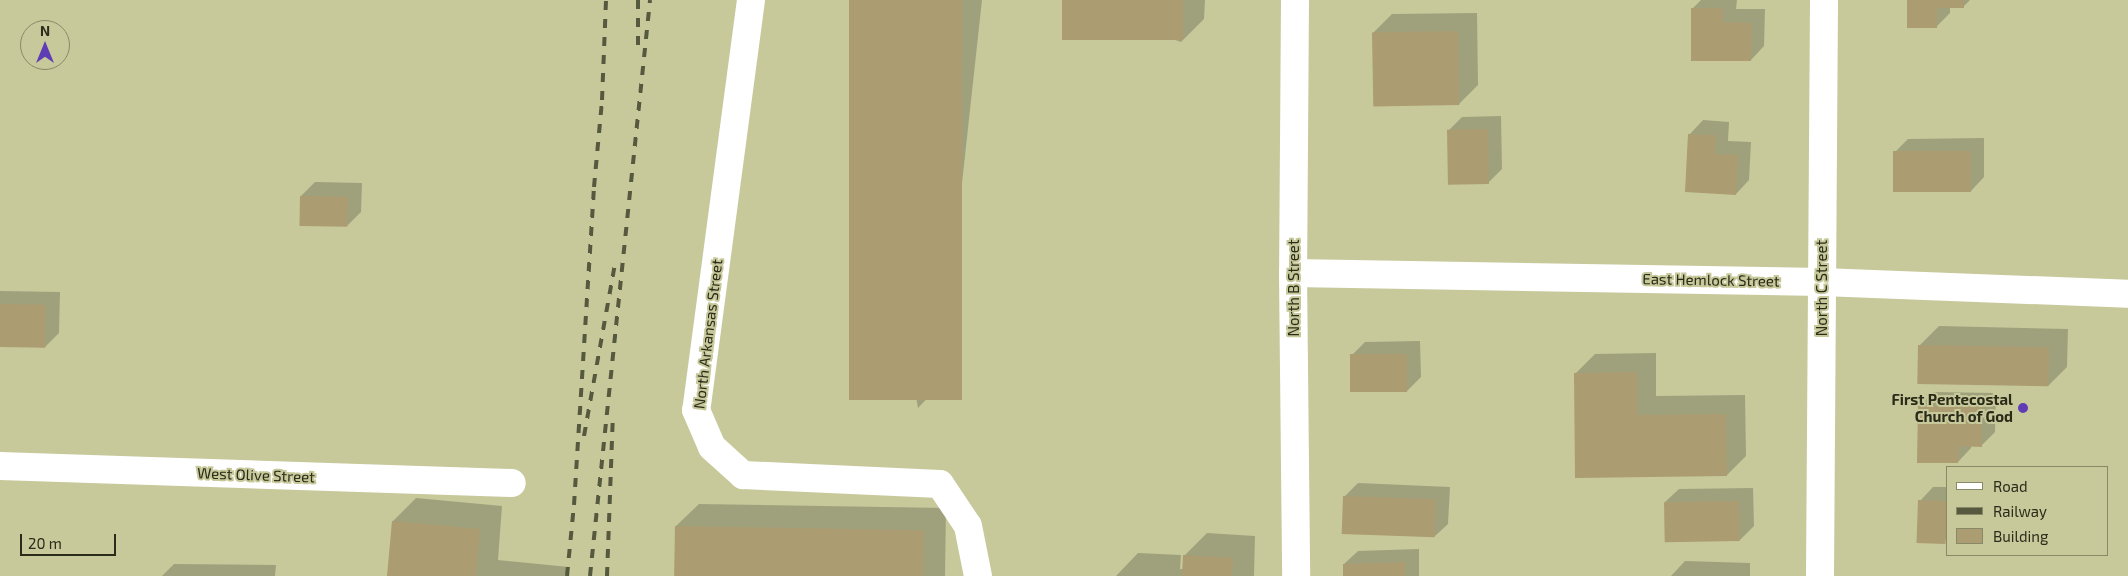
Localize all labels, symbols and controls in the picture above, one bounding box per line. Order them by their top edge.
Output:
north arrow [20,20,70,70]
text: N [40,22,50,39]
street label: North B Street [1285,239,1303,337]
street label: North C Street [1813,240,1831,336]
street label: North Arkansas Street [690,258,726,410]
street label: East Hemlock Street [1642,270,1780,290]
place label: First Pentecostal Church of God [1891,390,2013,425]
marker: First Pentecostal Church of God [2017,402,2029,414]
street label: West Olive Street [197,464,315,486]
legend [1946,466,2108,556]
text: Road [1993,477,2028,495]
text: Railway [1993,502,2047,520]
scale bar [22,524,119,556]
text: Building [1993,527,2048,545]
text: 20 m [28,534,62,552]

